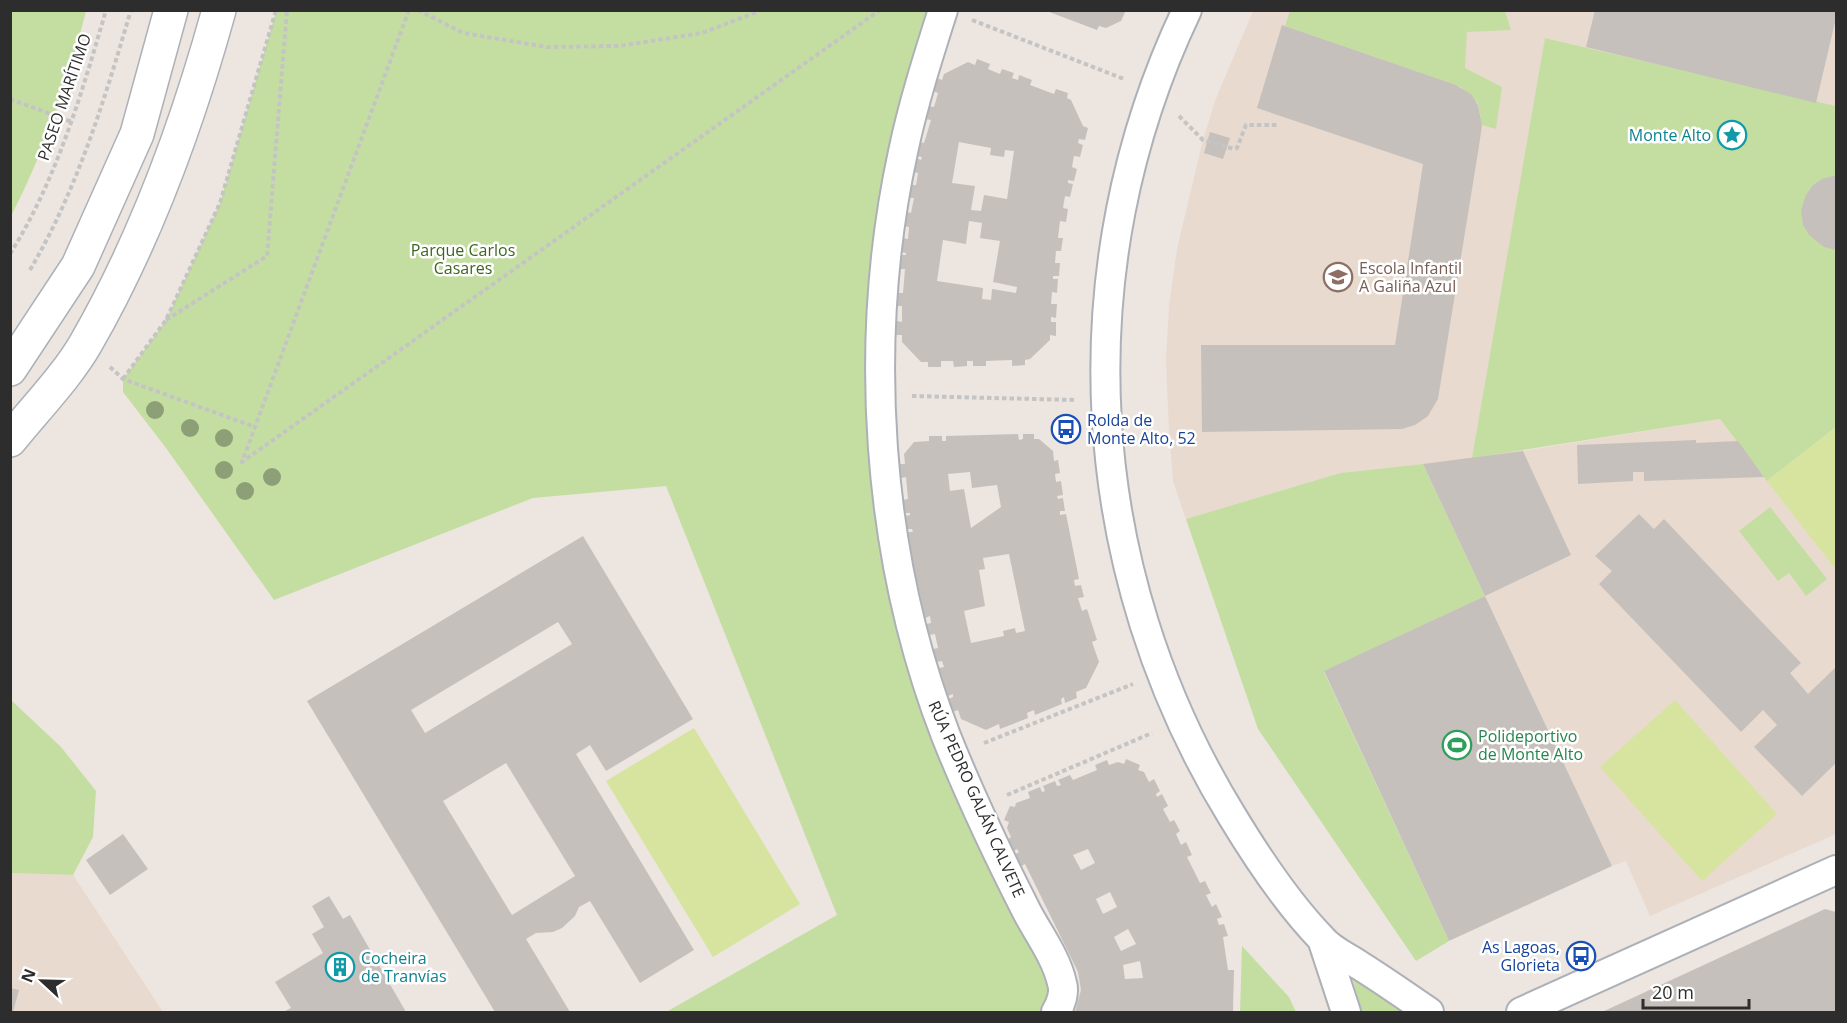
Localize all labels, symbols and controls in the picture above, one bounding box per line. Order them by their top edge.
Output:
street label: PASEO MARÍTIMO [32,31,96,163]
place icon: Monte Alto [1716,119,1748,151]
place label: Monte Alto [1629,124,1711,146]
park label: Parque Carlos Casares [411,239,515,279]
place label: Escola Infantil A Galiña Azul [1359,257,1462,297]
school or university icon: Escola Infantil A Galiña Azul [1322,261,1354,293]
place label: Rolda de Monte Alto, 52 [1087,409,1196,449]
bus stop icon: Rolda de Monte Alto, 52 [1050,413,1082,445]
street label: RÚA PEDRO GALÁN CALVETE [924,697,1030,901]
place label: Polideportivo de Monte Alto [1478,725,1583,765]
sports icon: Polideportivo de Monte Alto [1441,729,1473,761]
place label: As Lagoas, Glorieta [1482,936,1560,976]
bus stop icon: As Lagoas, Glorieta [1565,940,1597,972]
place label: Cocheira de Tranvías [361,947,447,987]
north arrow [12,951,72,1011]
building icon: Cocheira de Tranvías [324,951,356,983]
text: N [15,965,41,986]
scale bar [1643,972,1750,1010]
text: 20 m [1652,980,1694,1004]

